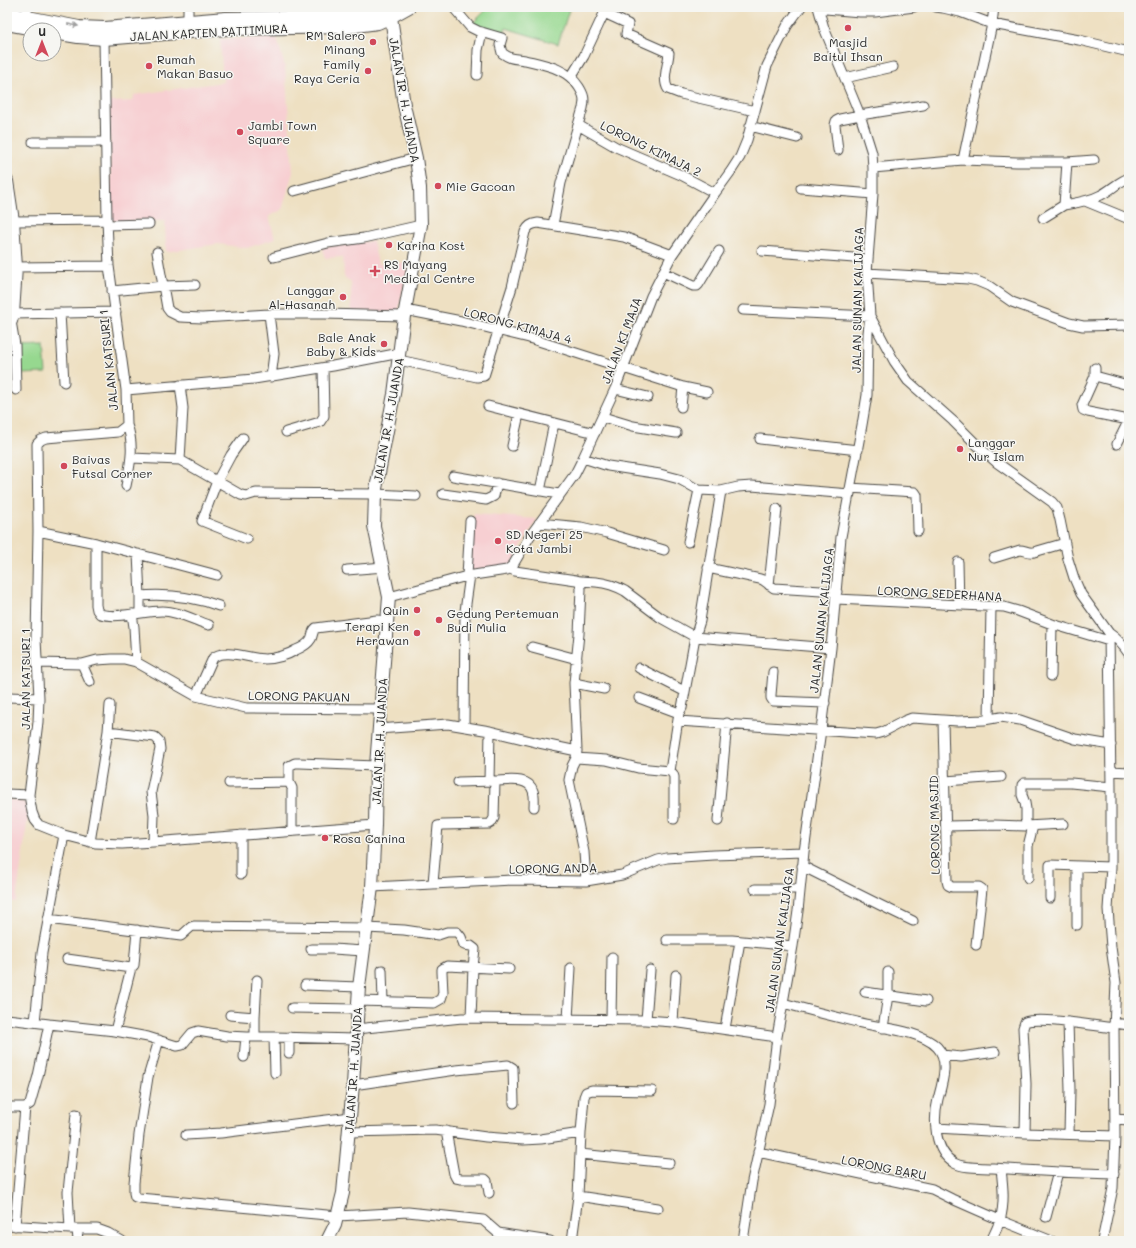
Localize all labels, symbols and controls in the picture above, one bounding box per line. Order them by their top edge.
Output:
street label: JALAN KAPTEN PATTIMURA [130,20,288,44]
north arrow [22,22,62,62]
one-way arrow [67,23,79,29]
marker: Masjid Baitul Ihsan [843,23,853,33]
text: U [38,24,46,39]
place label: RM Salero Minang [306,27,365,57]
place label: Masjid Baitul Ihsan [813,34,883,64]
street label: JALAN IR. H. JUANDA [386,36,424,164]
marker: RM Salero Minang [368,37,378,47]
place label: Rumah Makan Basuo [157,51,233,81]
place label: Family Raya Ceria [294,56,360,86]
marker: Rumah Makan Basuo [144,61,154,71]
marker: Family Raya Ceria [363,66,373,76]
place label: Jambi Town Square [248,117,317,147]
street label: LORONG KIMAJA 2 [598,117,704,179]
marker: Jambi Town Square [235,127,245,137]
place label: Mie Gacoan [446,178,515,194]
marker: Mie Gacoan [433,181,443,191]
street label: JALAN SUNAN KALIJAGA [848,227,866,373]
place label: Karina Kost [397,237,465,253]
marker: Karina Kost [384,240,394,250]
place label: RS Mayang Medical Centre [384,256,475,286]
marker: RS Mayang Medical Centre [369,265,381,277]
place label: Langgar Al-Hasanah [268,282,335,312]
marker: Langgar Al-Hasanah [338,292,348,302]
street label: JALAN KI MAJA [597,294,645,386]
street label: LORONG KIMAJA 4 [462,303,574,347]
street label: JALAN KATSURI 1 [95,309,121,411]
place label: Bale Anak Baby & Kids [306,329,376,359]
marker: Bale Anak Baby & Kids [379,339,389,349]
street label: JALAN IR. H. JUANDA [369,356,407,484]
place label: Langgar Nur Islam [968,434,1024,464]
marker: Langgar Nur Islam [955,444,965,454]
place label: Baivas Futsal Corner [72,451,153,481]
marker: Baivas Futsal Corner [59,461,69,471]
place label: SD Negeri 25 Kota Jambi [506,526,583,556]
marker: SD Negeri 25 Kota Jambi [493,536,503,546]
street label: JALAN SUNAN KALIJAGA [805,547,837,693]
street label: LORONG SEDERHANA [877,582,1003,604]
place label: Quin [383,602,409,618]
marker: Quin [412,605,422,615]
place label: Gedung Pertemuan Budi Mulia [447,605,559,635]
marker: Gedung Pertemuan Budi Mulia [434,615,444,625]
place label: Terapi Ken Herawan [345,618,409,648]
street label: JALAN KATSURI 1 [17,628,33,730]
marker: Terapi Ken Herawan [412,628,422,638]
street label: JALAN IR. H. JUANDA [368,677,390,805]
street label: LORONG PAKUAN [248,687,350,705]
street label: LORONG MASJID [925,775,943,875]
place label: Rosa Canina [333,830,405,846]
marker: Rosa Canina [320,833,330,843]
street label: LORONG ANDA [509,859,597,877]
street label: JALAN SUNAN KALIJAGA [761,867,797,1013]
street label: JALAN IR. H. JUANDA [341,1006,365,1134]
street label: LORONG BARU [840,1151,928,1183]

